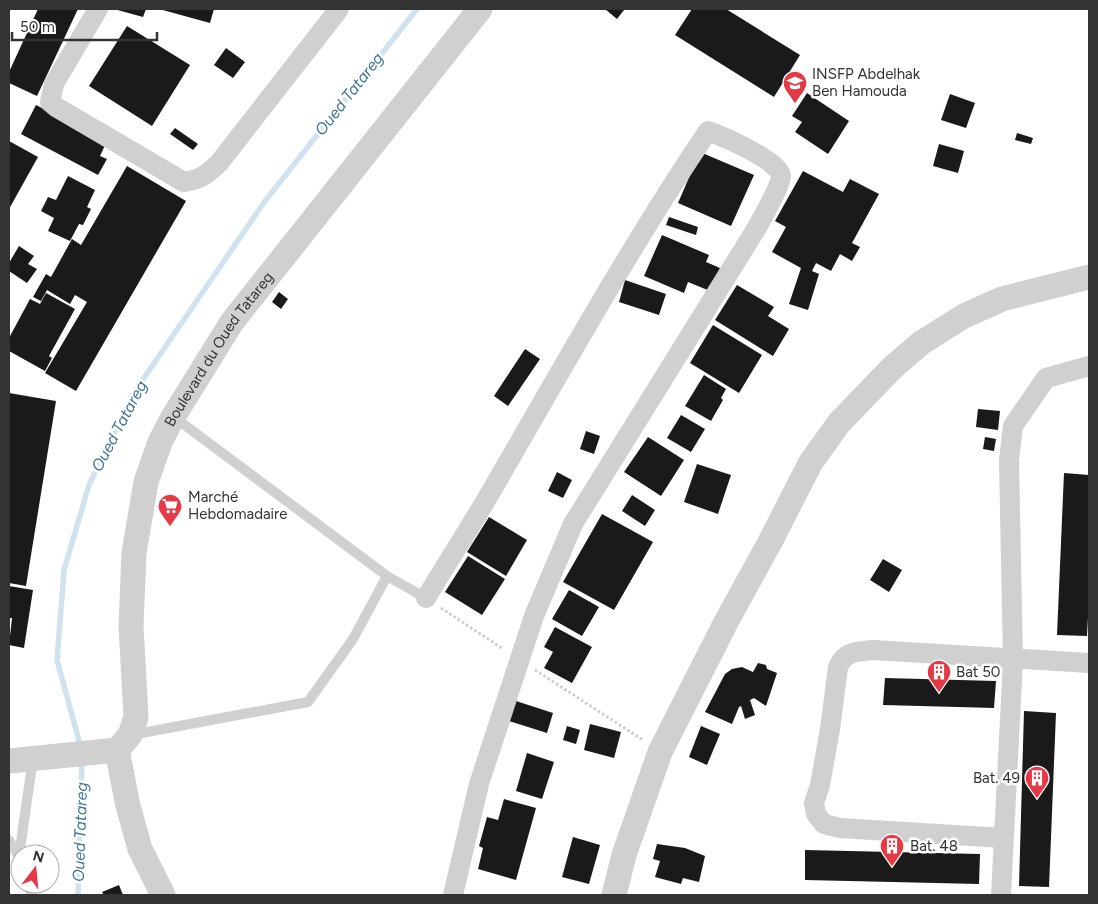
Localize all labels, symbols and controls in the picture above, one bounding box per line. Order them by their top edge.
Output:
scale bar [12,10,158,42]
text: 50 m [20,18,55,36]
water label: Oued Tatareg [311,49,387,139]
place label: INSFP Abdelhak Ben Hamouda [812,65,921,100]
school or university icon: INSFP Abdelhak Ben Hamouda [782,70,808,104]
street label: Boulevard du Oued Tatareg [161,268,277,429]
water label: Oued Tatareg [87,377,151,475]
place label: Marché Hebdomadaire [188,488,287,523]
supermarket icon: Marché Hebdomadaire [157,493,183,527]
building icon: Bat 50 [926,659,952,693]
place label: Bat 50 [956,663,1000,681]
building icon: Bat. 49 [1024,765,1050,799]
place label: Bat. 49 [973,769,1020,787]
water label: Oued Tatareg [69,782,91,882]
building icon: Bat. 48 [879,833,905,867]
place label: Bat. 48 [910,837,958,855]
north arrow [10,844,60,894]
text: N [31,847,46,867]

